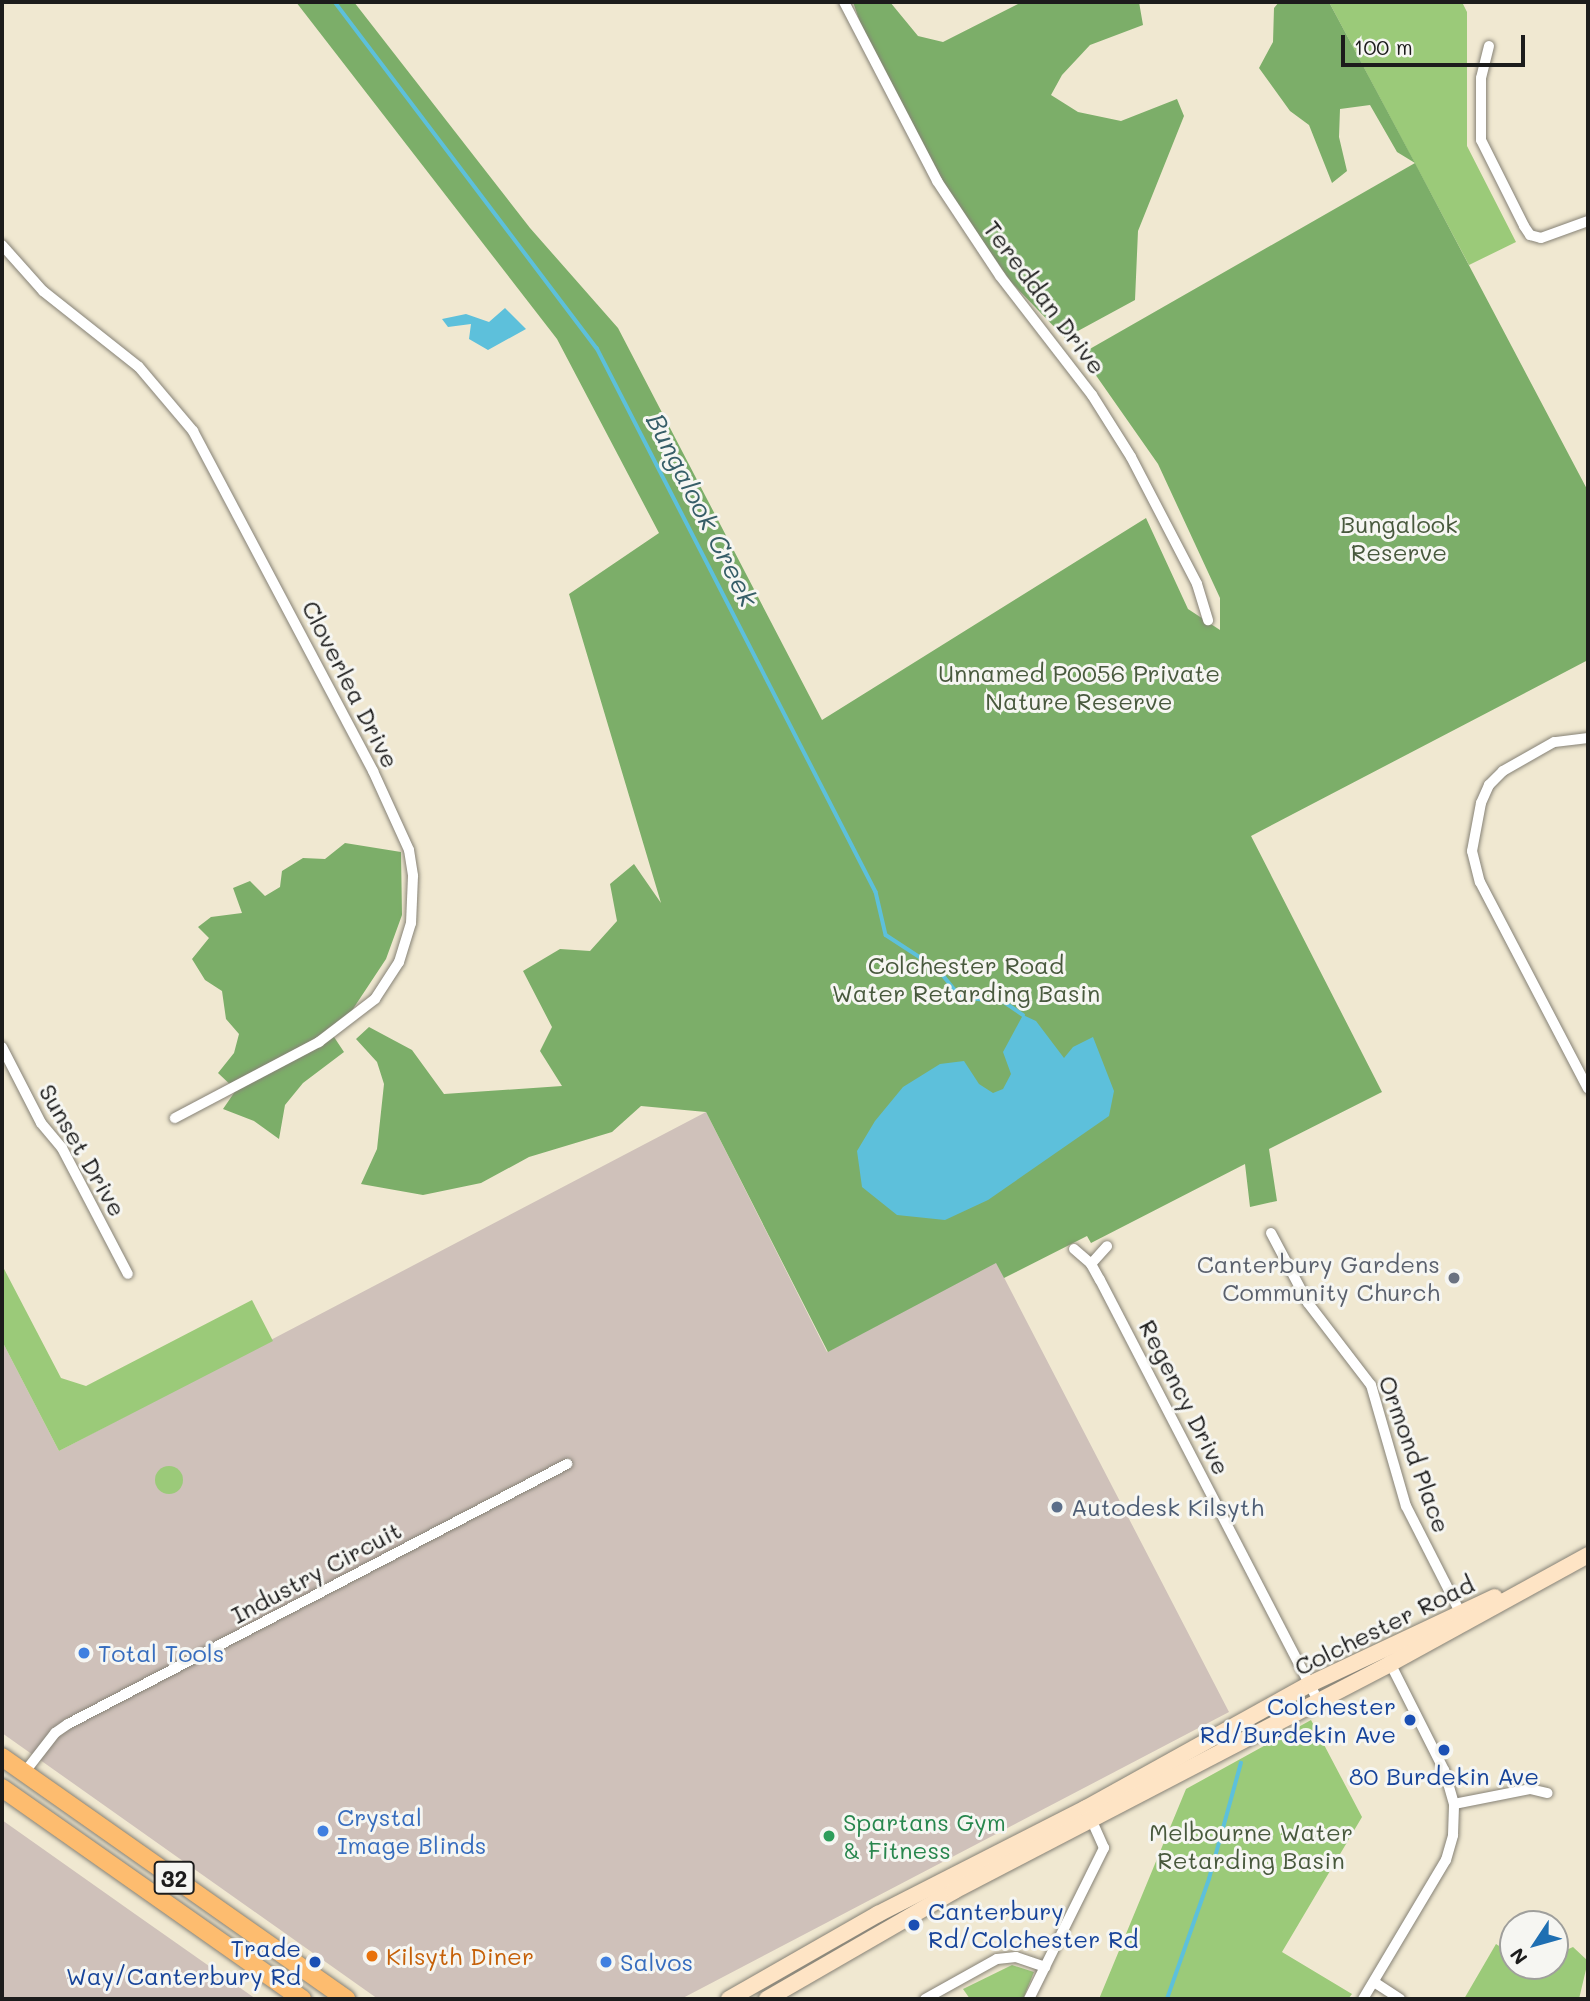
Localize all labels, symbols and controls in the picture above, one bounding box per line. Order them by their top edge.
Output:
scale bar [1345,21,1529,65]
text: 100 m [1354,33,1413,60]
street label: Tereddan Drive [978,214,1112,380]
water label: Bungalook Creek [640,408,764,612]
park label: Bungalook Reserve [1340,510,1458,566]
street label: Cloverlea Drive [296,596,406,772]
park label: Unnamed P0056 Private Nature Reserve [938,659,1220,715]
park label: Colchester Road Water Retarding Basin [832,951,1100,1007]
street label: Sunset Drive [33,1079,133,1221]
place label: Canterbury Gardens Community Church [1197,1250,1440,1306]
marker: Canterbury Gardens Community Church [1446,1270,1462,1286]
street label: Regency Drive [1134,1315,1236,1479]
street label: Ormond Place [1373,1371,1457,1537]
place label: Autodesk Kilsyth [1071,1493,1264,1521]
marker: Autodesk Kilsyth [1049,1499,1065,1515]
street label: Industry Circuit [226,1515,406,1629]
street label: Colchester Road [1289,1569,1479,1681]
place label: Total Tools [98,1639,224,1667]
marker: Total Tools [76,1645,92,1661]
place label: Colchester Rd/Burdekin Ave [1200,1692,1396,1748]
marker: Colchester Rd/Burdekin Ave [1402,1712,1418,1728]
marker: 80 Burdekin Ave [1436,1742,1452,1758]
place label: 80 Burdekin Ave [1349,1762,1539,1790]
place label: Crystal Image Blinds [337,1803,486,1859]
place label: Spartans Gym & Fitness [843,1808,1006,1864]
park label: Melbourne Water Retarding Basin [1149,1818,1353,1874]
marker: Crystal Image Blinds [315,1823,331,1839]
marker: Spartans Gym & Fitness [821,1828,837,1844]
road number: 32 [153,1858,195,1898]
place label: Canterbury Rd/Colchester Rd [928,1897,1139,1953]
north arrow [1499,1910,1569,1980]
marker: Canterbury Rd/Colchester Rd [906,1917,922,1933]
place label: Trade Way/Canterbury Rd [66,1934,301,1990]
place label: Kilsyth Diner [386,1942,534,1970]
text: N [1504,1943,1533,1970]
marker: Kilsyth Diner [364,1948,380,1964]
place label: Salvos [620,1948,693,1976]
marker: Trade Way/Canterbury Rd [307,1954,323,1970]
marker: Salvos [598,1954,614,1970]

